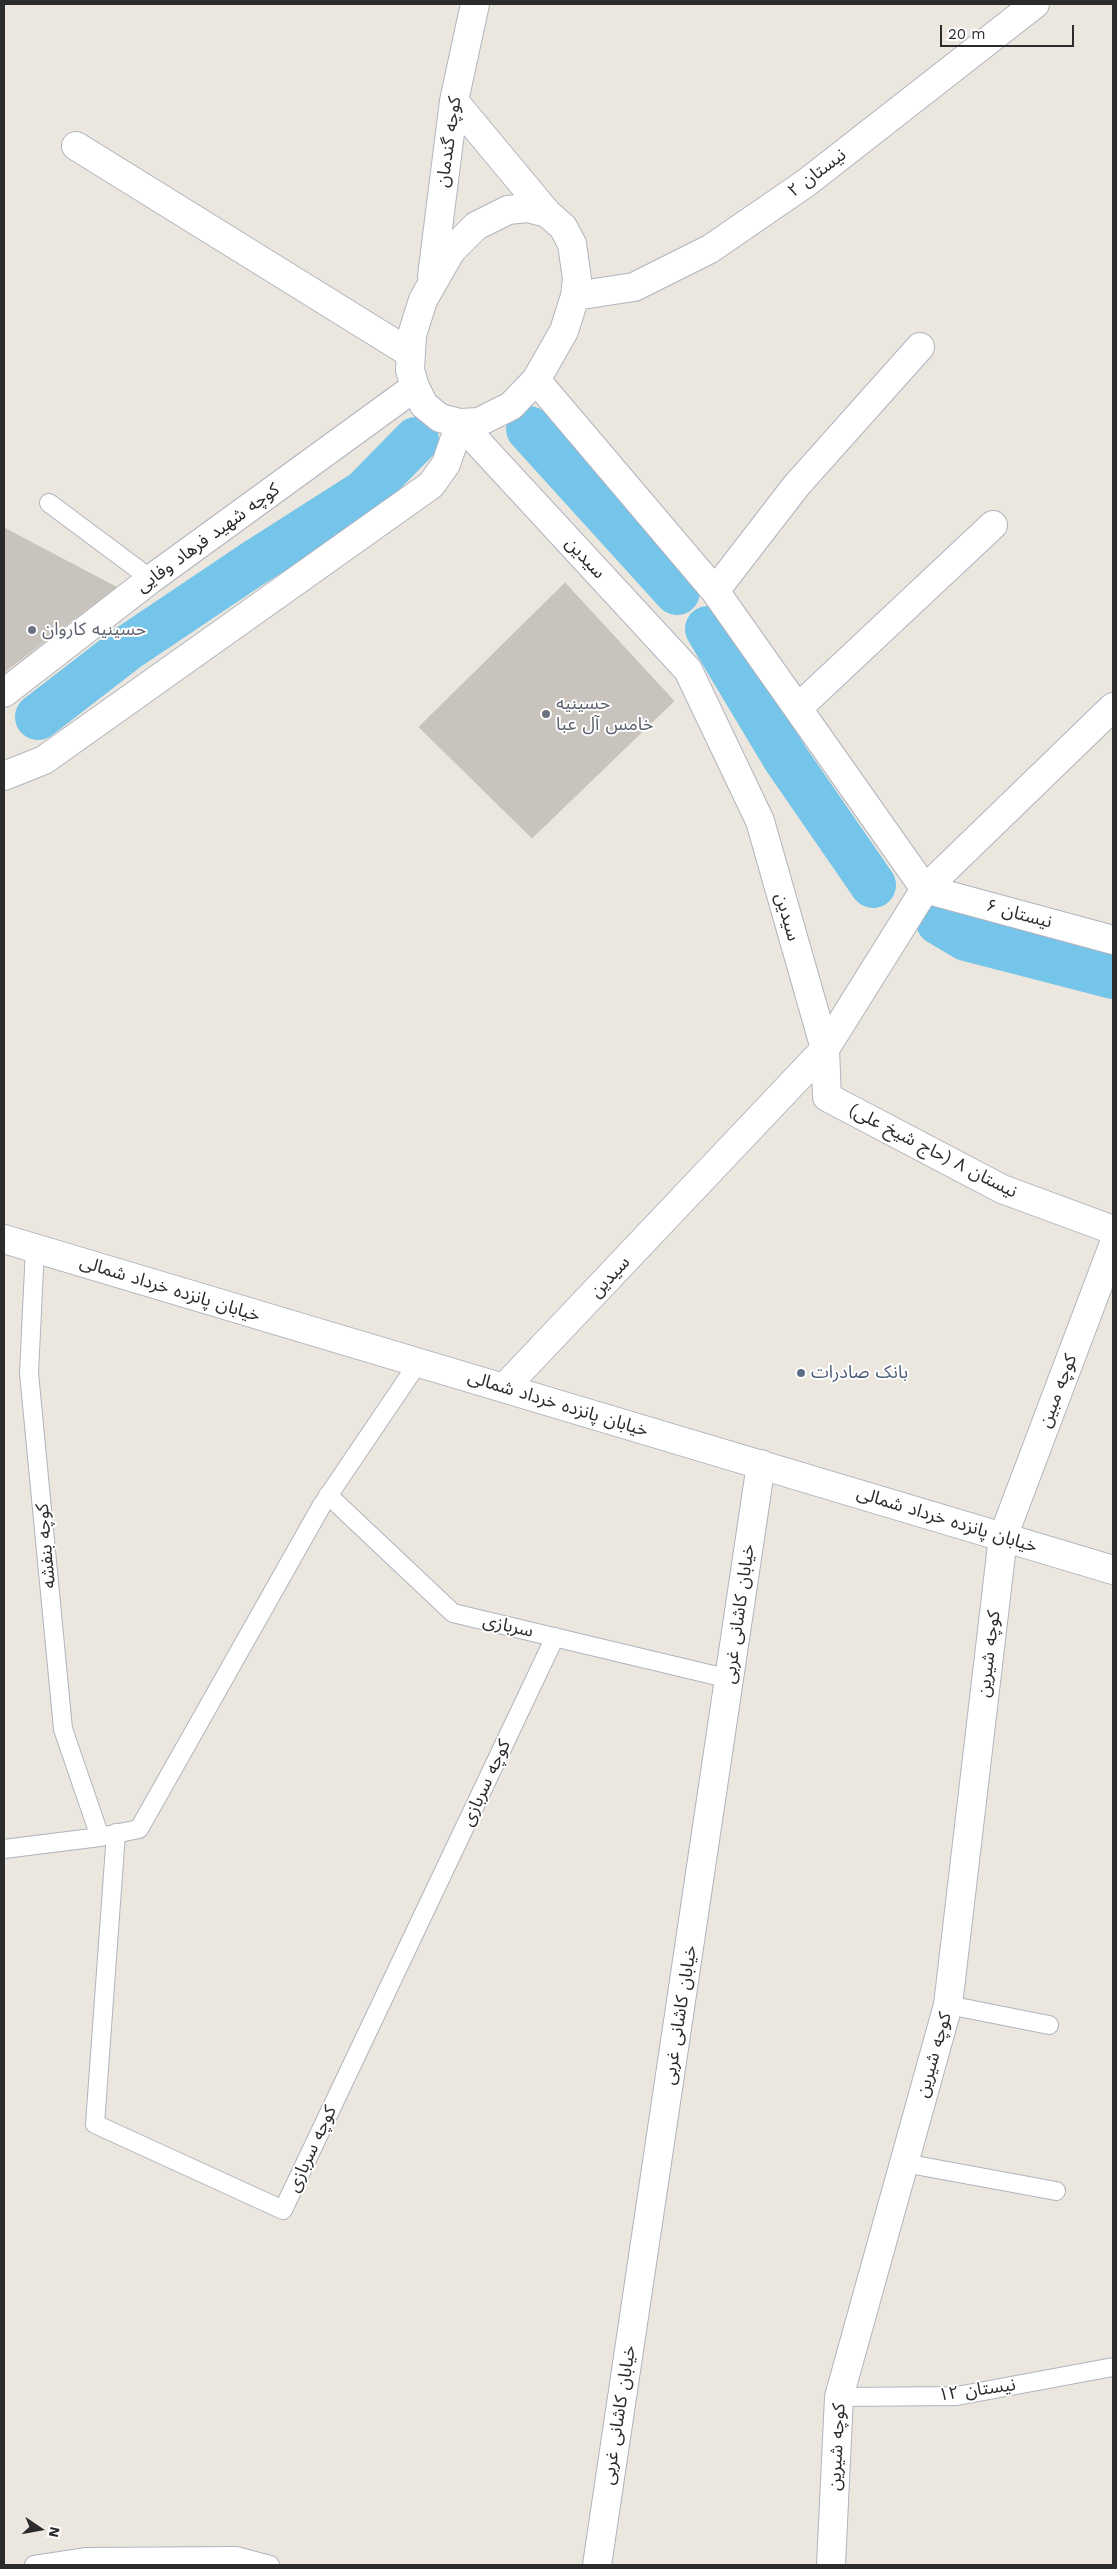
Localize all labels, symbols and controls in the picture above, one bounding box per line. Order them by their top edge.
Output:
scale bar [942,15,1076,47]
text: 20 m [948,25,986,43]
street label: کوچه گندمان [432,95,466,189]
street label: نیستان ۲ [784,144,850,202]
street label: کوچه شهید فرهاد وفایی [132,479,284,597]
street label: سیدین [560,533,610,583]
place label: حسینیه کاروان [42,619,146,641]
marker: حسینیه کاروان [26,624,38,636]
place label: حسینیه خامس آل عبا [556,693,654,736]
marker: حسینیه خامس آل عبا [540,708,552,720]
street label: سیدین [770,891,804,943]
street label: نیستان ۶ [984,895,1054,933]
street label: نیستان ۸ (حاج شیخ علی) [845,1099,1021,1203]
street label: خیابان پانزده خرداد شمالی [77,1251,263,1327]
street label: سیدین [585,1252,635,1302]
street label: کوچه مبین [1034,1351,1082,1431]
place label: بانک صادرات [811,1362,908,1384]
street label: خیابان پانزده خرداد شمالی [465,1366,651,1442]
marker: بانک صادرات [795,1367,807,1379]
street label: خیابان پانزده خرداد شمالی [854,1482,1040,1558]
street label: کوچه بنفشه [32,1503,60,1589]
street label: خیابان کاشانی غربی [718,1543,760,1685]
street label: کوچه شیرین [973,1609,1005,1699]
street label: سربازی [481,1610,535,1642]
street label: کوچه سربازی [457,1737,515,1829]
street label: خیابان کاشانی غربی [658,1944,702,2086]
street label: کوچه شیرین [912,2010,956,2100]
street label: کوچه سربازی [283,2103,341,2195]
street label: خیابان کاشانی غربی [597,2344,641,2486]
street label: نیستان ۱۲ [937,2374,1017,2406]
street label: کوچه شیرین [824,2403,850,2491]
north arrow [15,2504,65,2554]
text: N [46,2525,64,2539]

